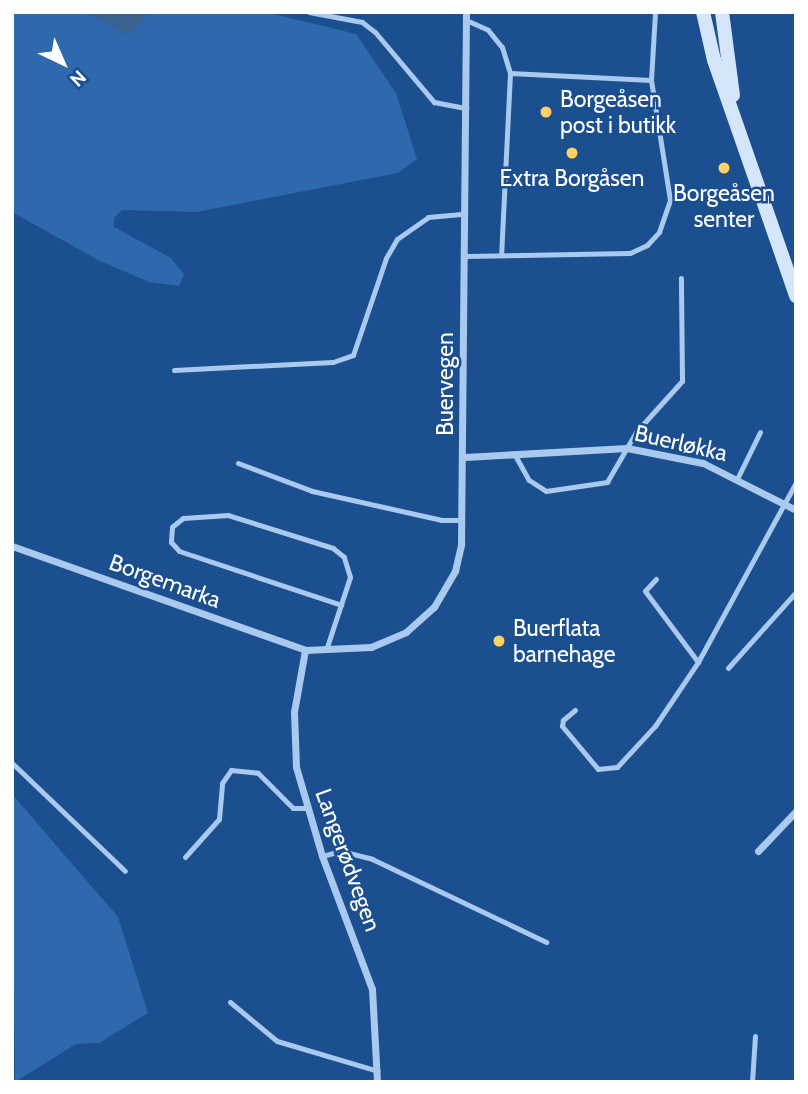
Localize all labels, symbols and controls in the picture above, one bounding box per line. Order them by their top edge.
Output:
north arrow [28,28,98,98]
text: N [65,66,91,91]
place label: Borgeåsen post i butikk [560,85,676,139]
marker: Borgeåsen post i butikk [538,104,554,120]
marker: Extra Borgåsen [564,145,580,161]
marker: Borgeåsen senter [716,160,732,176]
place label: Extra Borgåsen [500,164,644,192]
place label: Borgeåsen senter [673,179,775,233]
street label: Buervegen [431,332,459,436]
street label: Buerløkka [632,419,730,467]
street label: Borgemarka [106,548,224,614]
place label: Buerflata barnehage [513,614,615,668]
marker: Buerflata barnehage [491,633,507,649]
street label: Langerødvegen [309,785,387,935]

